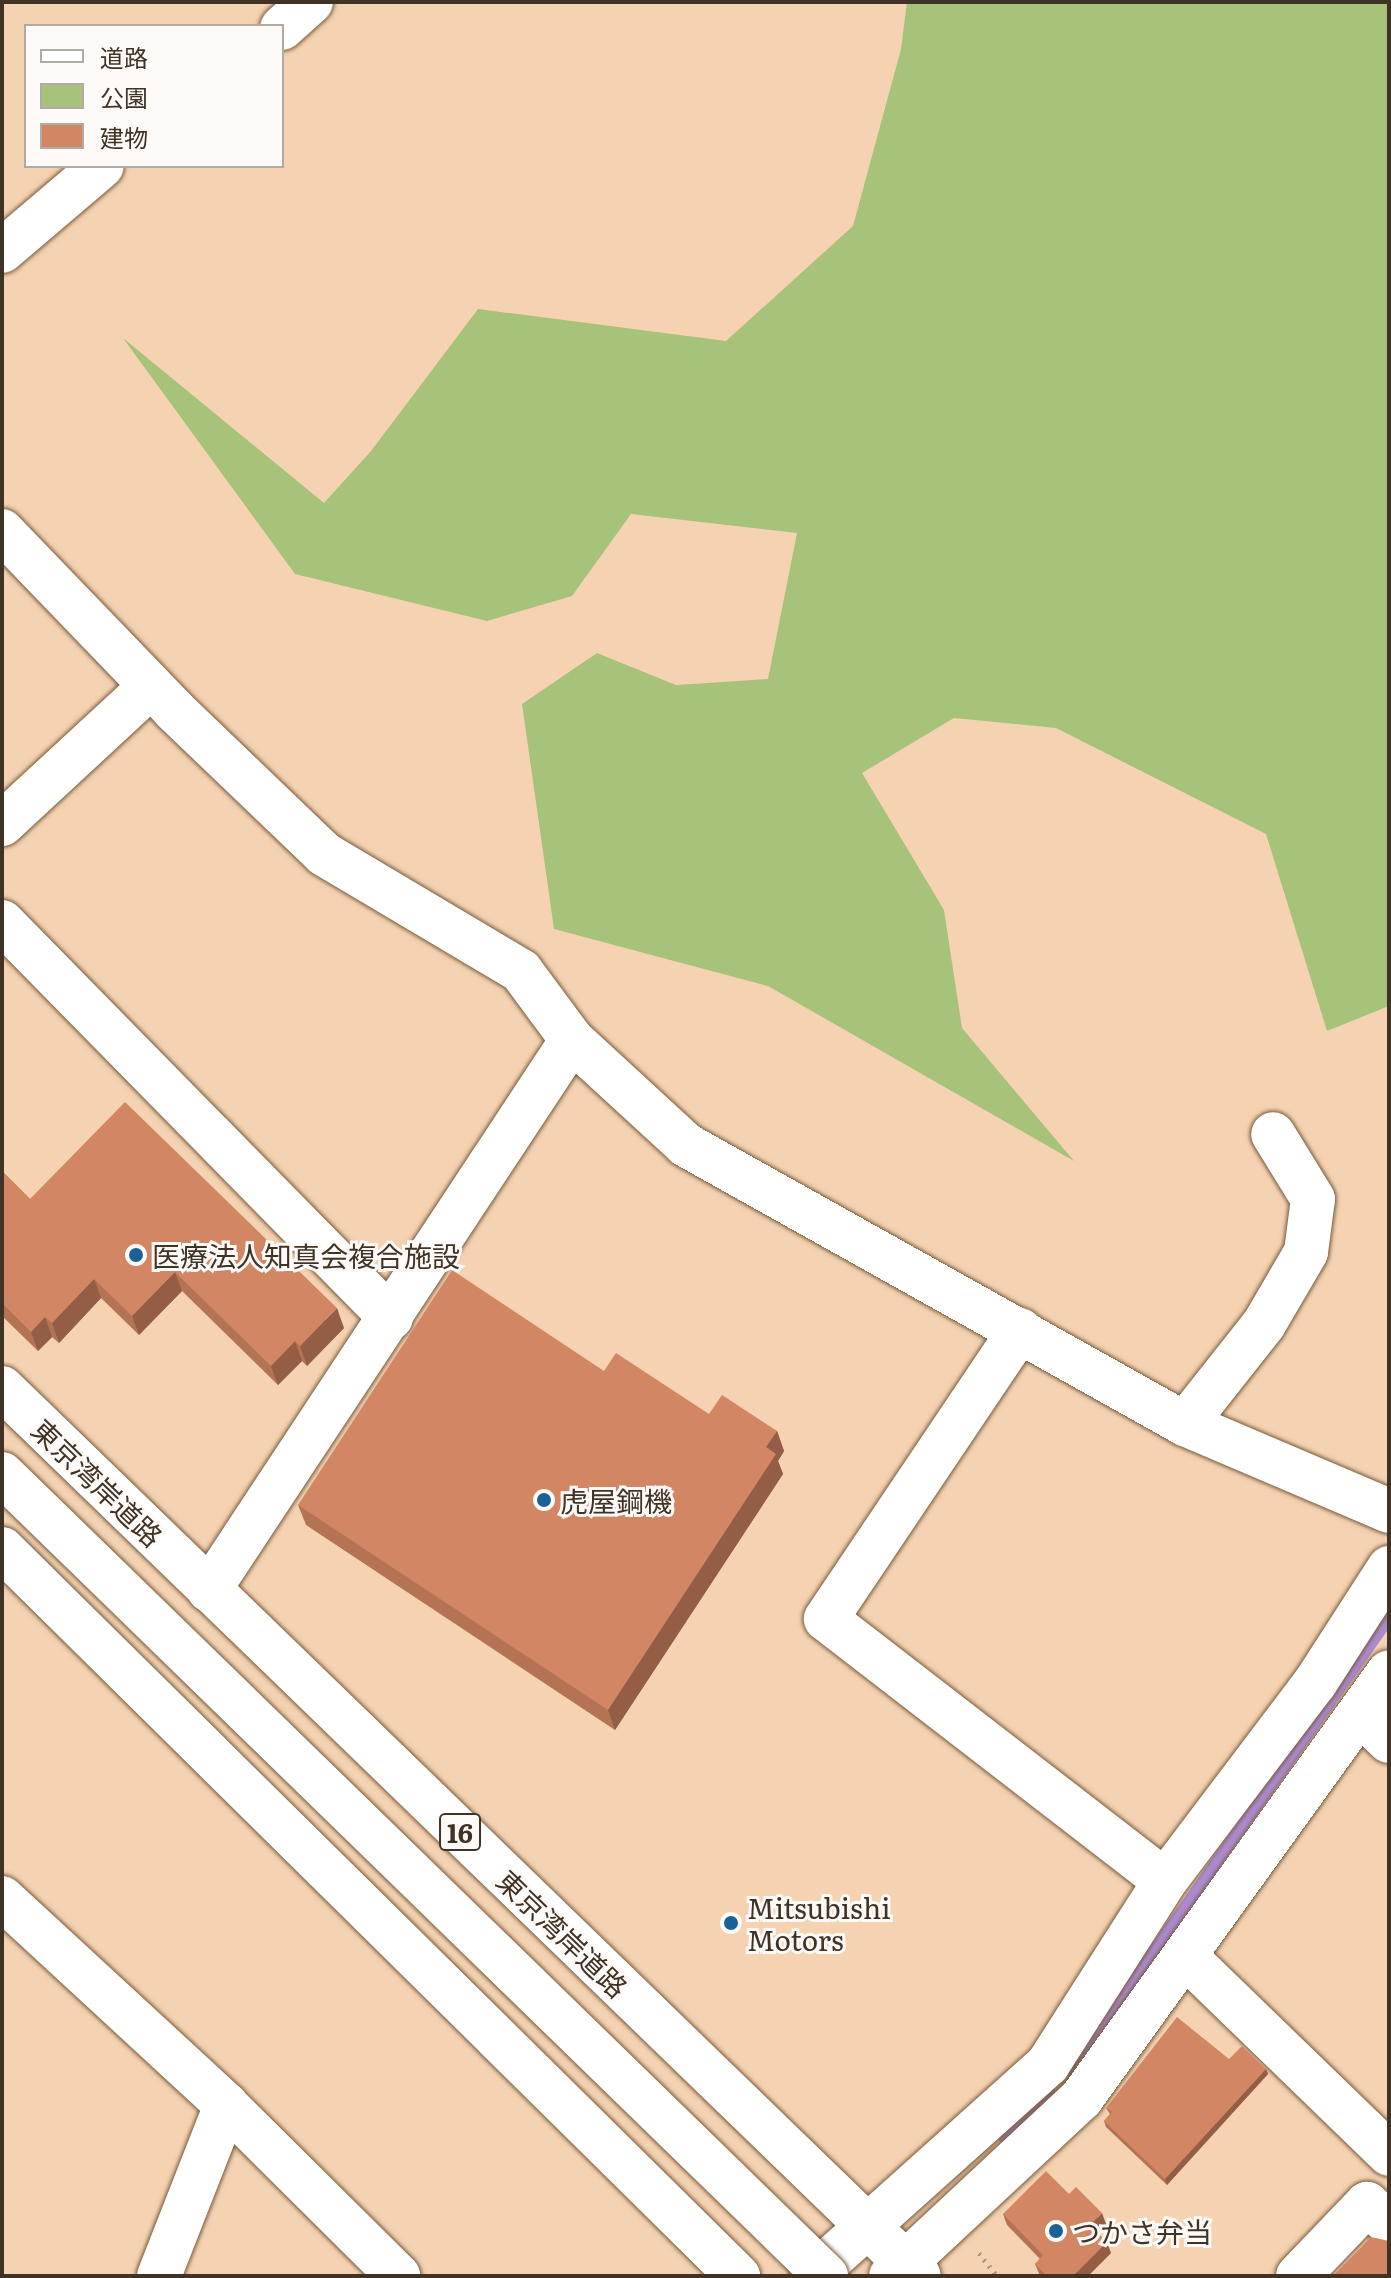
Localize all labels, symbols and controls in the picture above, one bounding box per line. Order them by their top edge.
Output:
legend [24,24,284,168]
text: 道路 [100,39,148,74]
text: 公園 [100,79,148,114]
text: 建物 [100,119,148,154]
place label: 医療法人知真会複合施設 [152,1238,460,1272]
marker: 医療法人知真会複合施設 [127,1246,145,1264]
street label: 東京湾岸道路 [26,1412,170,1552]
place label: 虎屋鋼機 [560,1483,672,1517]
marker: 虎屋鋼機 [535,1491,553,1509]
road number: 16 [438,1810,482,1854]
street label: 東京湾岸道路 [491,1863,635,2003]
place label: Mitsubishi Motors [747,1890,891,1956]
marker: Mitsubishi Motors [722,1914,740,1932]
place label: つかさ弁当 [1072,2214,1212,2248]
marker: つかさ弁当 [1047,2222,1065,2240]

